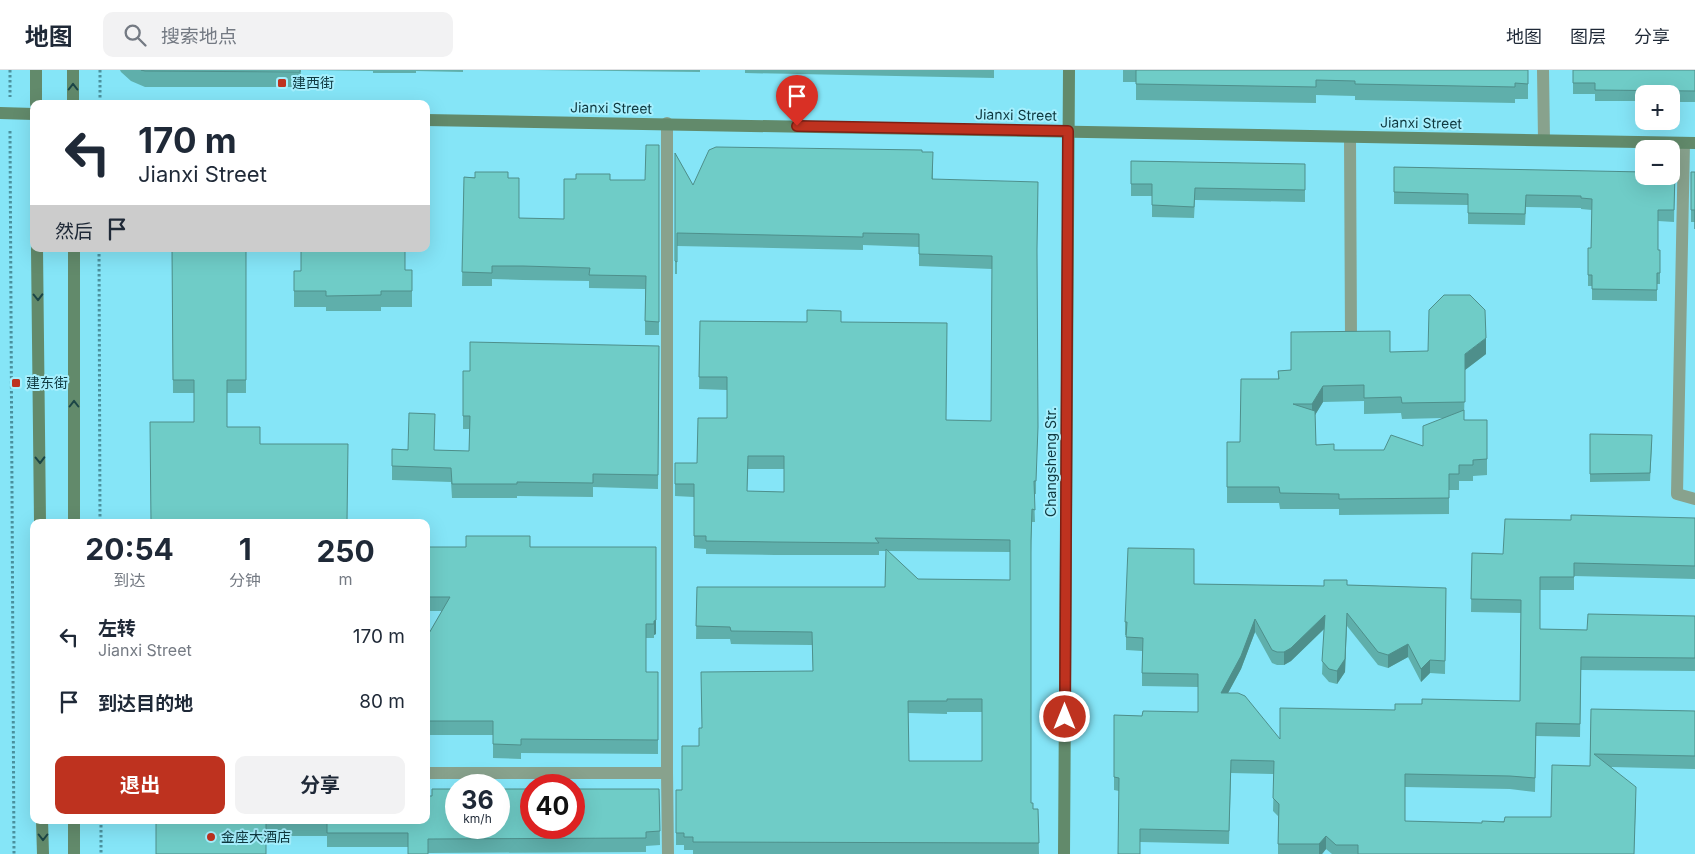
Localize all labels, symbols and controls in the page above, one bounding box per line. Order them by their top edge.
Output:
search box [103,12,453,57]
icon: search [121,21,149,49]
text: 地图 [25,22,73,51]
text: 搜索地点 [161,25,237,48]
text: 地图 [1506,26,1542,47]
text: 图层 [1570,26,1606,47]
text: 分享 [1634,26,1670,47]
place label: 建西街 [292,74,334,91]
pin [776,75,818,126]
marker: 建西街 [276,77,288,89]
icon: arrive [783,82,811,110]
one-way arrow [68,83,78,90]
map controls [1635,85,1680,185]
button: + [1635,85,1680,130]
street label: Jianxi Street [570,98,653,117]
street label: Jianxi Street [975,105,1058,124]
street label: Jianxi Street [1380,113,1463,132]
text: 170 m [138,119,237,161]
icon: left [55,120,120,185]
button: − [1635,140,1680,185]
text: Jianxi Street [138,161,267,187]
icon: arrive [103,215,131,243]
text: 然后 [55,220,93,243]
one-way arrow [33,294,43,302]
place label: 建东街 [26,374,68,391]
marker: 建东街 [10,377,22,389]
one-way arrow [69,400,79,408]
street label: Changsheng Str. [1042,407,1059,517]
one-way arrow [34,456,45,464]
text: 20:54 [85,531,174,567]
text: 1 [239,531,252,567]
text: 250 [316,533,375,569]
text: m [339,569,353,589]
text: 到达 [114,570,146,590]
text: 分钟 [229,570,261,590]
text: 左转 [98,617,136,640]
icon: left [55,623,83,651]
text: 170 m [353,625,405,648]
text: Jianxi Street [98,640,192,660]
icon: arrive [55,688,83,716]
text: 80 m [359,690,405,713]
position arrow [1038,690,1090,742]
text: 到达目的地 [98,692,193,715]
button: 退出 [55,756,225,814]
button: 分享 [235,756,405,814]
speed limit sign: 40 [520,774,585,839]
text: 36 [461,785,494,815]
text: km/h [463,811,492,826]
place label: 金座大酒店 [221,828,291,845]
marker: 金座大酒店 [205,831,217,843]
one-way arrow [37,833,48,841]

